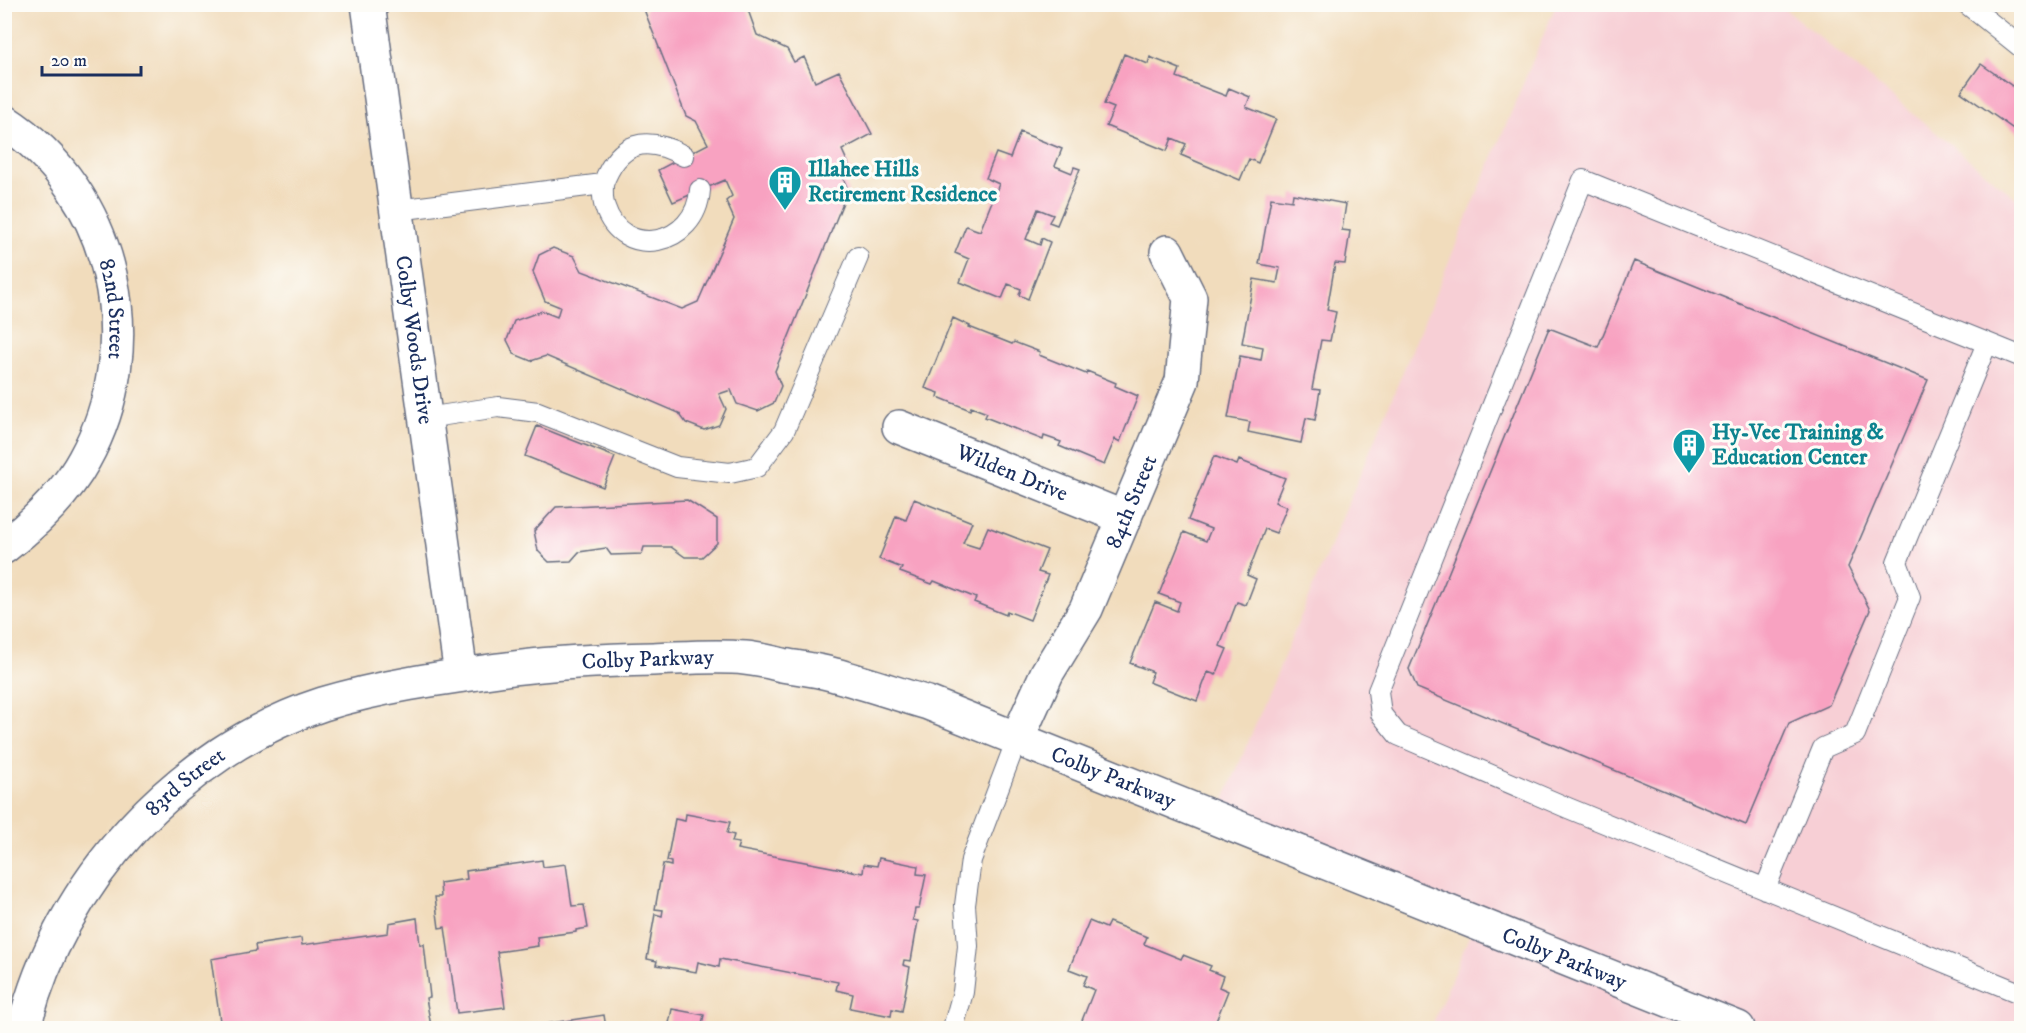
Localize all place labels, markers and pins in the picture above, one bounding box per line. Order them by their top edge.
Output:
place label: Illahee Hills Retirement Residence [808,156,997,208]
building icon: Illahee Hills Retirement Residence [767,164,803,211]
place label: Hy-Vee Training & Education Center [1712,419,1884,471]
building icon: Hy-Vee Training & Education Center [1671,427,1707,474]

